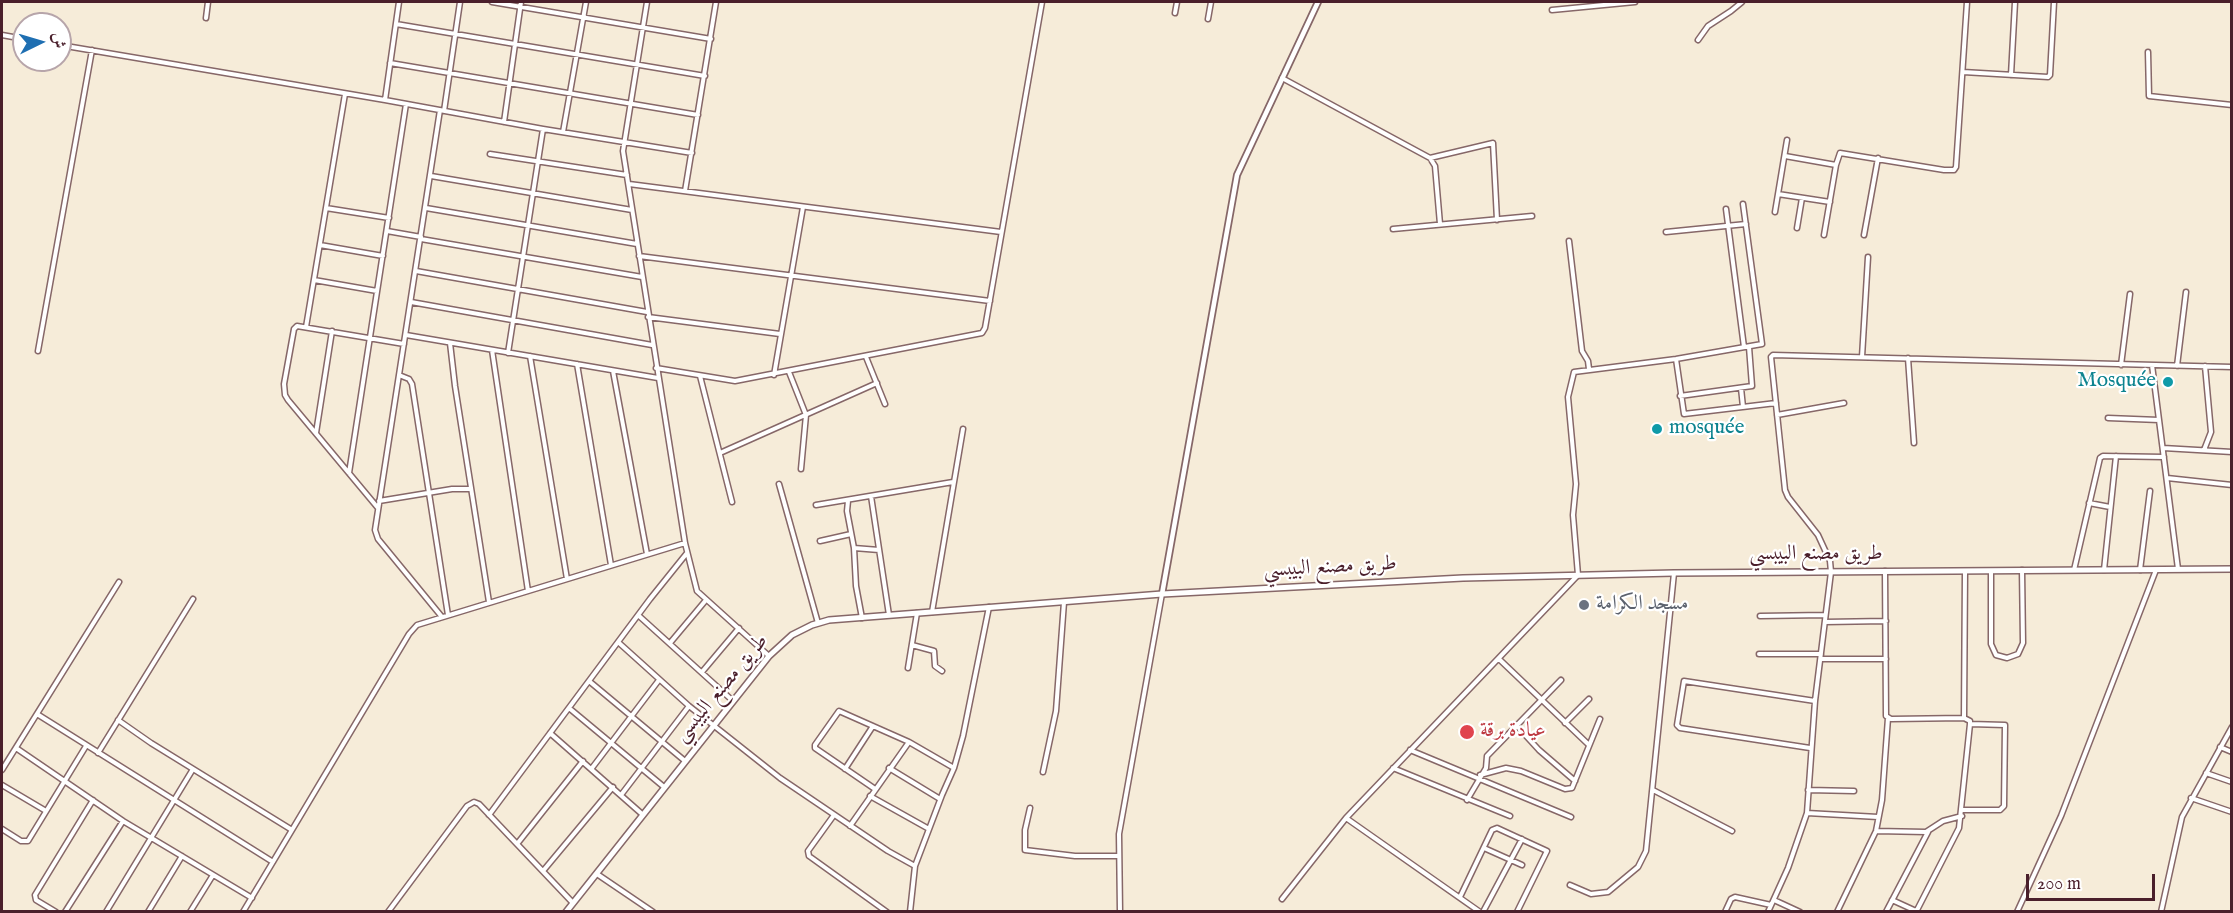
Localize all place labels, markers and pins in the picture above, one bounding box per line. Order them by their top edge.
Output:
place label: Mosquée [2077,369,2156,395]
marker: Mosquée [2161,375,2175,389]
place label: mosquée [1669,416,1744,442]
marker: mosquée [1650,422,1664,436]
place label: مسجد الكرامة [1596,592,1688,618]
marker: مسجد الكرامة [1577,598,1591,612]
place label: عيادة برقة [1480,719,1546,745]
marker: عيادة برقة [1458,723,1476,741]

